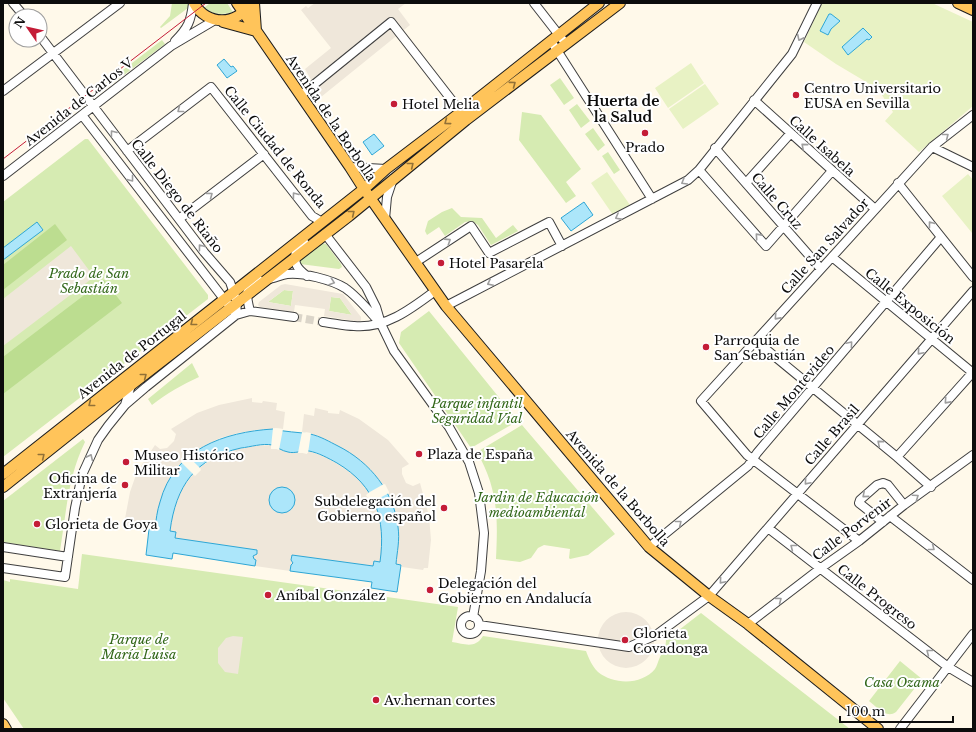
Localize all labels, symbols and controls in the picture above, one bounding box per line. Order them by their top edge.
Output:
north arrow [8,8,48,48]
text: N [11,14,29,31]
one-way arrow [797,34,805,41]
street label: Avenida de la Borbolla [282,50,380,185]
street label: Avenida de Carlos V [21,54,137,150]
place label: Centro Universitario EUSA en Sevilla [804,80,941,112]
one-way arrow [509,81,516,89]
street label: Calle Ciudad de Ronda [220,82,330,212]
marker: Centro Universitario EUSA en Sevilla [791,90,801,100]
district label: Huerta de la Salud [586,92,660,126]
place label: Hotel Melia [402,96,480,113]
marker: Hotel Melia [389,99,399,109]
one-way arrow [178,106,185,113]
street label: Calle Isabela [785,112,859,181]
one-way arrow [444,118,451,125]
marker: Prado [640,128,650,138]
one-way arrow [111,130,118,137]
one-way arrow [941,134,948,141]
street label: Calle Diego de Riaño [127,136,227,256]
place label: Prado [625,139,665,156]
one-way arrow [801,143,809,151]
one-way arrow [406,162,413,169]
street label: Calle Cruz [748,169,806,233]
one-way arrow [127,175,134,182]
one-way arrow [681,177,688,184]
one-way arrow [293,192,300,199]
one-way arrow [206,193,213,200]
street label: Calle San Salvador [777,194,873,298]
one-way arrow [348,211,355,218]
one-way arrow [614,212,622,219]
one-way arrow [929,222,936,229]
one-way arrow [755,233,762,241]
one-way arrow [444,238,451,245]
one-way arrow [198,245,205,252]
place label: Hotel Pasarela [449,255,544,272]
marker: Hotel Pasarela [436,258,446,268]
street label: Calle Exposición [861,264,959,348]
park label: Prado de San Sebastián [48,265,129,297]
one-way arrow [328,278,335,286]
one-way arrow [487,278,494,286]
street label: Avenida de Portugal [73,307,190,403]
one-way arrow [775,312,782,320]
one-way arrow [191,318,198,325]
place label: Parroquia de San Sebastián [714,332,805,364]
street label: Calle Montevideo [750,341,838,443]
marker: Parroquia de San Sebastián [701,342,711,352]
one-way arrow [846,342,853,349]
one-way arrow [917,348,924,355]
one-way arrow [139,373,146,380]
park label: Parque infantil Seguridad Vial [430,395,524,427]
one-way arrow [945,396,952,404]
one-way arrow [89,399,96,406]
street label: Calle Brasil [801,401,863,469]
street label: Avenida de la Borbolla [562,425,674,551]
one-way arrow [877,441,885,448]
place label: Plaza de España [427,446,534,463]
place label: Museo Histórico Militar [134,447,244,479]
marker: Plaza de España [414,449,424,459]
one-way arrow [37,454,44,461]
one-way arrow [85,454,93,461]
marker: Museo Histórico Militar [121,457,131,467]
place label: Oficina de Extranjería [43,470,118,502]
one-way arrow [804,477,811,485]
marker: Oficina de Extranjería [120,480,130,490]
park label: Jardin de Educación medioambiental [474,489,599,521]
one-way arrow [863,491,870,498]
place label: Subdelegación del Gobierno español [314,493,436,525]
street label: Calle Porvenir [809,493,896,564]
one-way arrow [912,494,919,502]
marker: Subdelegación del Gobierno español [439,503,449,513]
place label: Glorieta de Goya [45,516,159,533]
marker: Glorieta de Goya [32,519,42,529]
one-way arrow [675,520,682,527]
one-way arrow [928,544,935,551]
one-way arrow [791,545,798,552]
street label: Calle Progreso [834,561,920,633]
place label: Delegación del Gobierno en Andalucía [438,575,593,607]
one-way arrow [720,576,727,584]
marker: Delegación del Gobierno en Andalucía [425,585,435,595]
place label: Aníbal González [275,587,385,604]
marker: Aníbal González [263,590,273,600]
one-way arrow [774,598,781,605]
place label: Glorieta Covadonga [633,625,709,657]
park label: Parque de María Luisa [101,631,176,663]
marker: Glorieta Covadonga [620,635,630,645]
one-way arrow [927,650,934,657]
park label: Casa Ozama [864,674,940,691]
place label: Av.hernan cortes [383,692,495,709]
marker: Av.hernan cortes [371,695,381,705]
scale bar [840,698,953,724]
text: 100 m [846,704,885,719]

